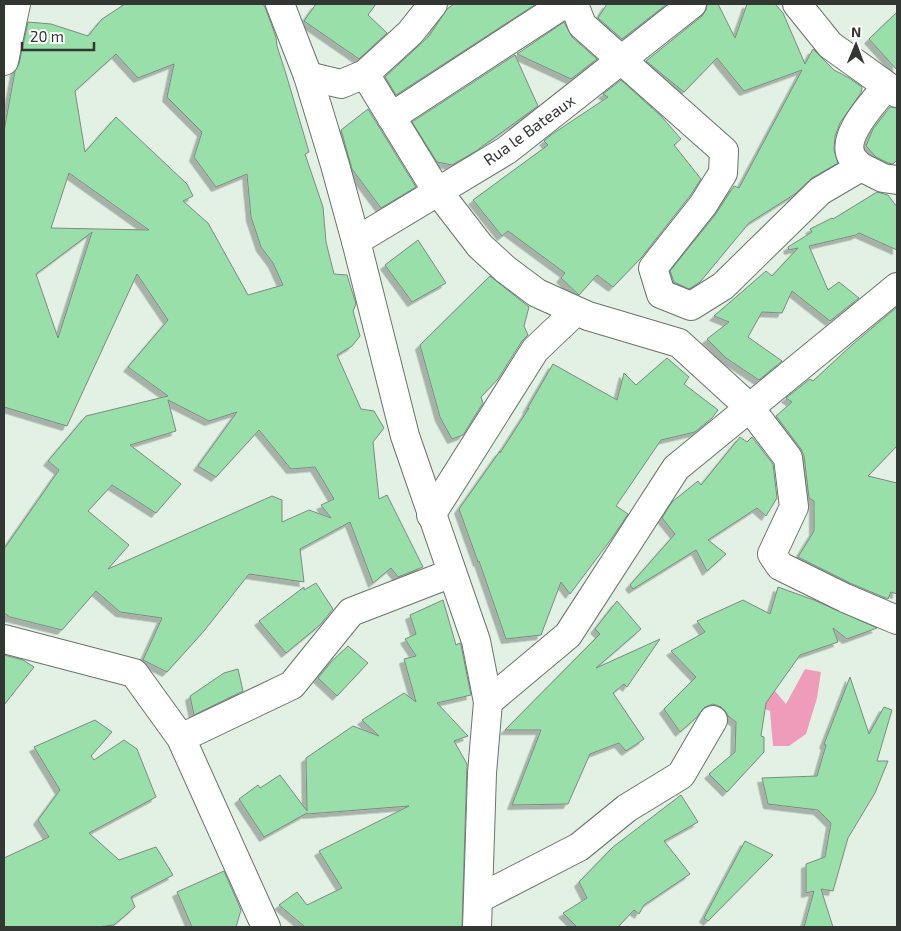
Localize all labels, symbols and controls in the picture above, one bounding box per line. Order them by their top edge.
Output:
scale bar [22,20,95,52]
north arrow [831,20,881,70]
text: N [851,23,861,40]
text: 20 m [30,27,64,45]
street label: Rua le Bateaux [479,90,578,169]

